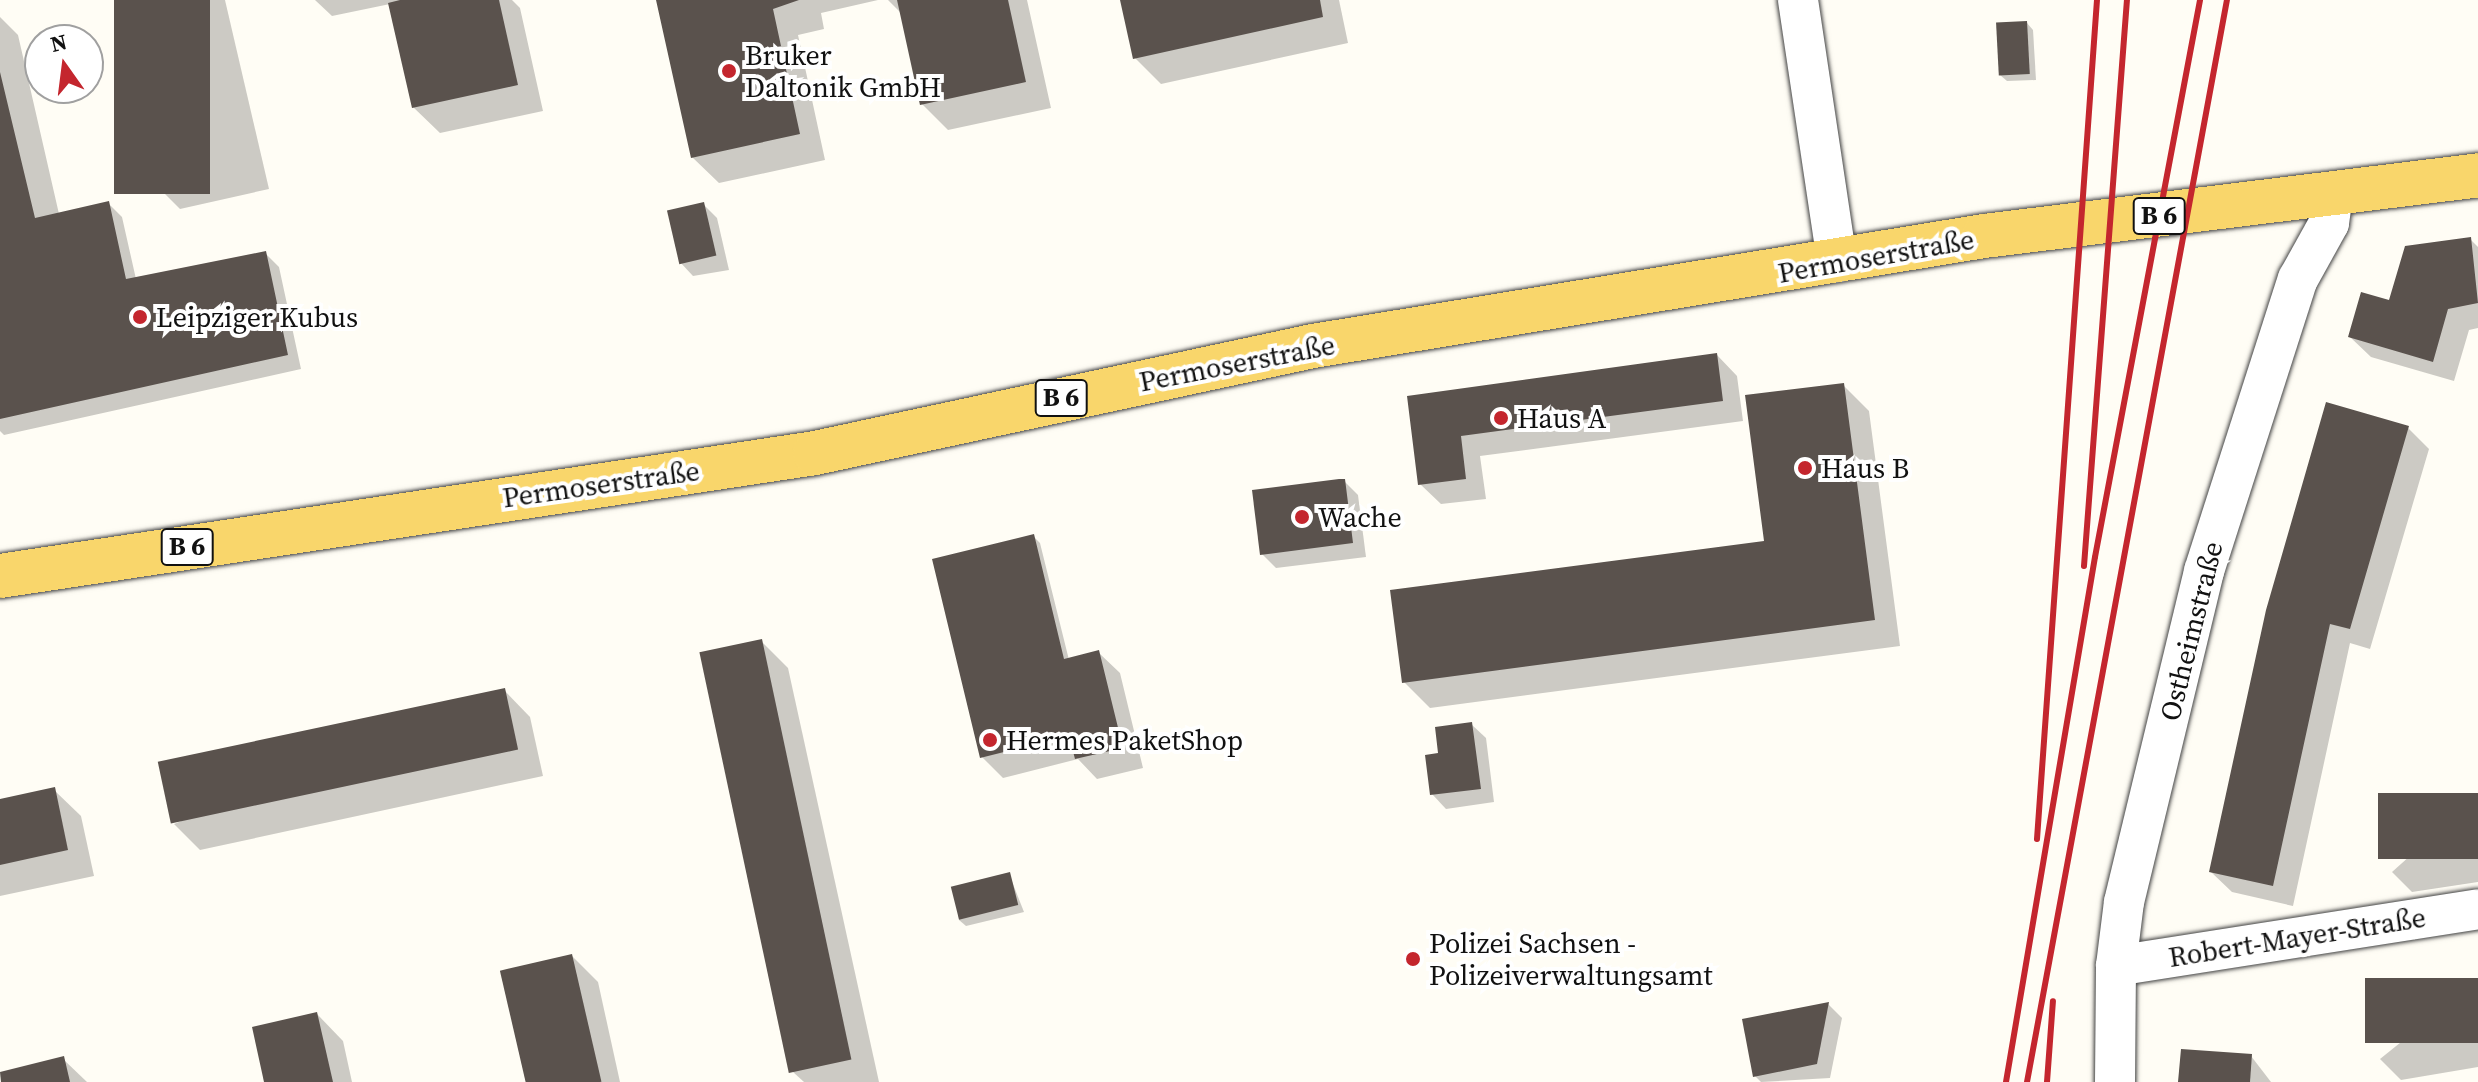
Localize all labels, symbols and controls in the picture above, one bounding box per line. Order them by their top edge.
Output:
north arrow [24,24,104,104]
text: N [47,26,70,59]
place label: Bruker Daltonik GmbH [745,38,941,104]
marker: Bruker Daltonik GmbH [720,62,738,80]
road number: B 6 [2131,194,2187,238]
street label: Permoserstraße [1775,222,1977,290]
place label: Leipziger Kubus [156,300,358,334]
marker: Leipziger Kubus [131,308,149,326]
street label: Permoserstraße [1136,328,1338,398]
road number: B 6 [1033,376,1089,420]
place label: Haus A [1517,401,1606,435]
marker: Haus A [1492,409,1510,427]
place label: Haus B [1821,451,1909,485]
street label: Permoserstraße [500,454,702,514]
marker: Haus B [1796,459,1814,477]
place label: Wache [1318,500,1402,534]
marker: Wache [1293,508,1311,526]
road number: B 6 [159,525,215,569]
street label: Ostheimstraße [2152,538,2230,724]
place label: Hermes PaketShop [1006,723,1243,757]
marker: Hermes PaketShop [981,731,999,749]
street label: Robert-Mayer-Straße [2166,900,2428,974]
place label: Polizei Sachsen - Polizeiverwaltungsamt [1429,926,1713,992]
marker: Polizei Sachsen - Polizeiverwaltungsamt [1404,950,1422,968]

